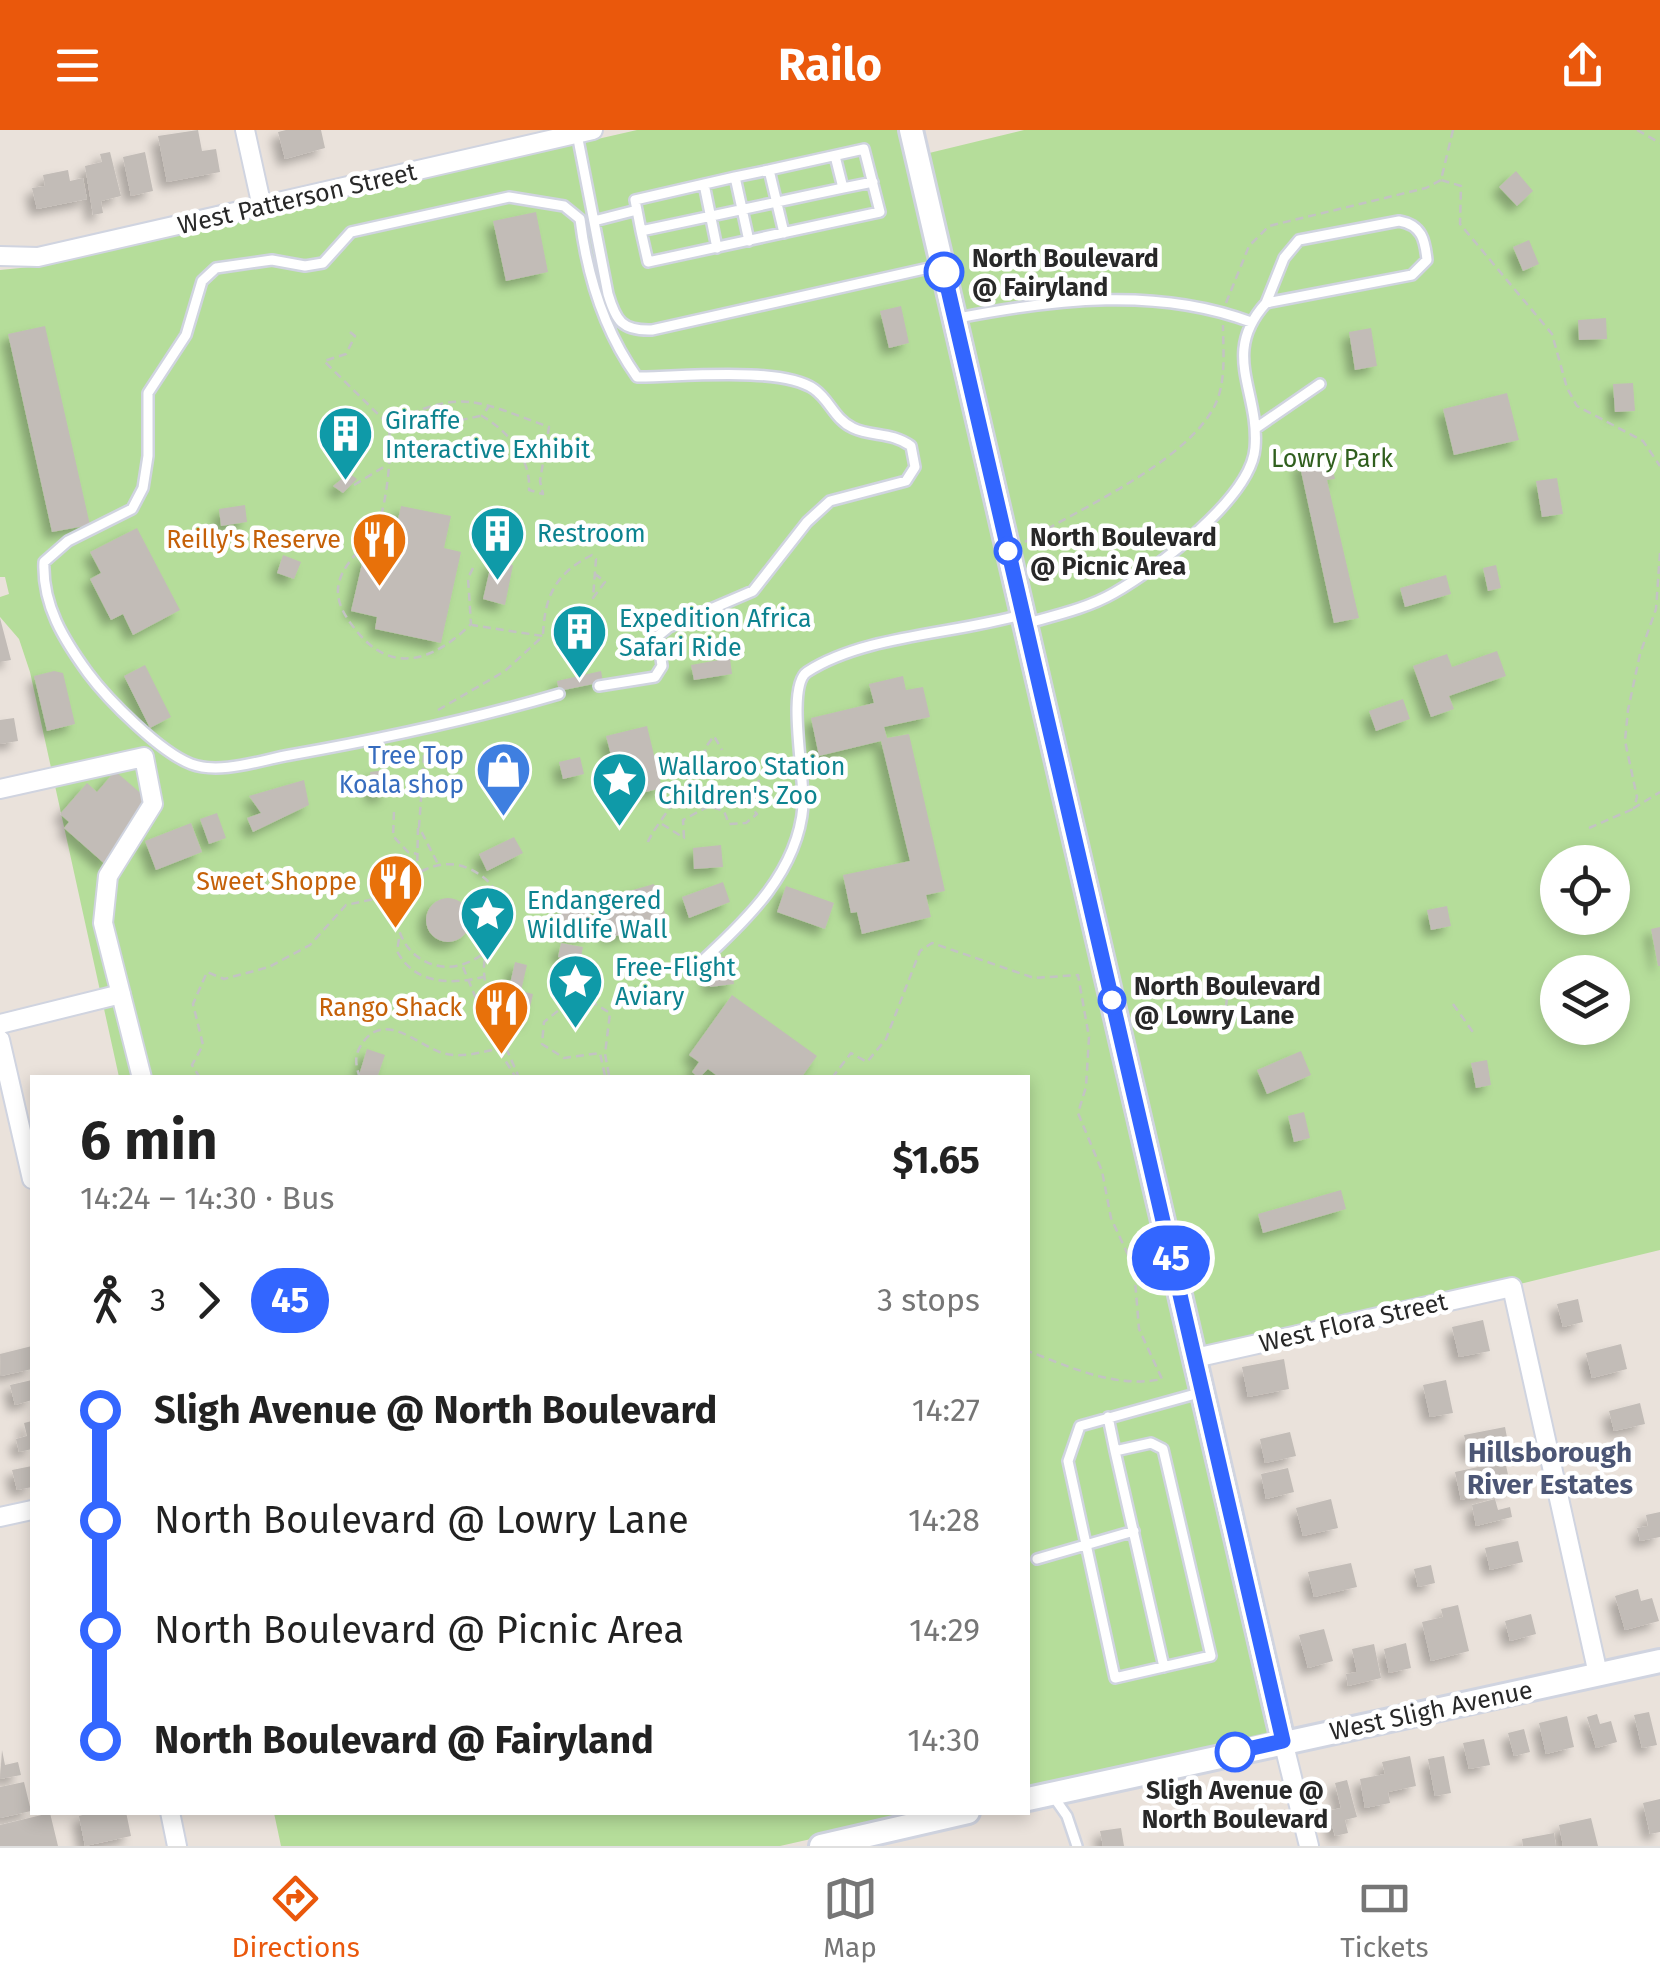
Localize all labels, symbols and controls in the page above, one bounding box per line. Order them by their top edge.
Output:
icon: menu [50,38,105,93]
text: Railo [778,38,882,92]
icon: share [1555,38,1610,93]
street label: West Patterson Street [175,157,420,241]
place label: North Boulevard @ Fairyland [972,244,1159,303]
marker: North Boulevard @ Fairyland [925,253,963,291]
building icon: Giraffe Interactive Exhibit [316,404,376,483]
place label: Giraffe Interactive Exhibit [385,406,591,465]
park label: Lowry Park [1271,444,1393,474]
building icon: Restroom [468,503,528,582]
restaurant icon: Reilly's Reserve [350,509,410,588]
place label: Restroom [537,519,646,549]
place label: North Boulevard @ Picnic Area [1030,523,1217,582]
place label: Reilly's Reserve [166,525,341,555]
marker: North Boulevard @ Picnic Area [995,538,1021,564]
building icon: Expedition Africa Safari Ride [550,602,610,681]
place label: Expedition Africa Safari Ride [619,604,812,663]
shop icon: Tree Top Koala shop [473,739,533,818]
place label: Tree Top Koala shop [339,741,464,800]
place icon: Wallaroo Station Children's Zoo [589,750,649,829]
place label: Wallaroo Station Children's Zoo [658,752,846,811]
map controls [1540,845,1630,1045]
button: locate [1540,845,1630,935]
restaurant icon: Sweet Shoppe [366,851,426,930]
place label: Sweet Shoppe [196,867,357,897]
place icon: Endangered Wildlife Wall [458,884,518,963]
place label: Endangered Wildlife Wall [527,886,668,945]
place icon: Free-Flight Aviary [546,951,606,1030]
place label: Free-Flight Aviary [615,953,737,1012]
button: layers [1540,955,1630,1045]
place label: North Boulevard @ Lowry Lane [1134,972,1321,1031]
restaurant icon: Rango Shack [471,977,531,1056]
marker: North Boulevard @ Lowry Lane [1099,987,1125,1013]
place label: Rango Shack [318,993,462,1023]
text: 6 min [80,1108,218,1174]
text: $1.65 [893,1137,980,1183]
text: 14:24 – 14:30 · Bus [80,1179,335,1217]
line badge: 45 [1126,1226,1216,1290]
text: 45 [1152,1237,1190,1279]
icon: walk [80,1273,135,1328]
icon: forward [181,1273,236,1328]
text: 45 [271,1279,309,1321]
text: 3 [150,1281,166,1319]
text: 3 stops [877,1281,980,1319]
street label: West Flora Street [1256,1287,1451,1359]
text: Sligh Avenue @ North Boulevard [154,1387,717,1433]
text: 14:27 [912,1391,980,1429]
district label: Hillsborough River Estates [1467,1436,1633,1501]
text: North Boulevard @ Lowry Lane [154,1497,689,1543]
text: 14:28 [908,1501,980,1539]
text: North Boulevard @ Picnic Area [154,1607,684,1653]
text: 14:29 [909,1611,980,1649]
street label: West Sligh Avenue [1327,1675,1535,1747]
text: North Boulevard @ Fairyland [154,1717,654,1763]
text: 14:30 [907,1721,980,1759]
marker: Sligh Avenue @ North Boulevard [1216,1733,1254,1771]
place label: Sligh Avenue @ North Boulevard [1142,1776,1328,1835]
tab: Directions [231,1871,360,1964]
tab: Map [823,1871,878,1964]
tab: Tickets [1340,1871,1429,1964]

